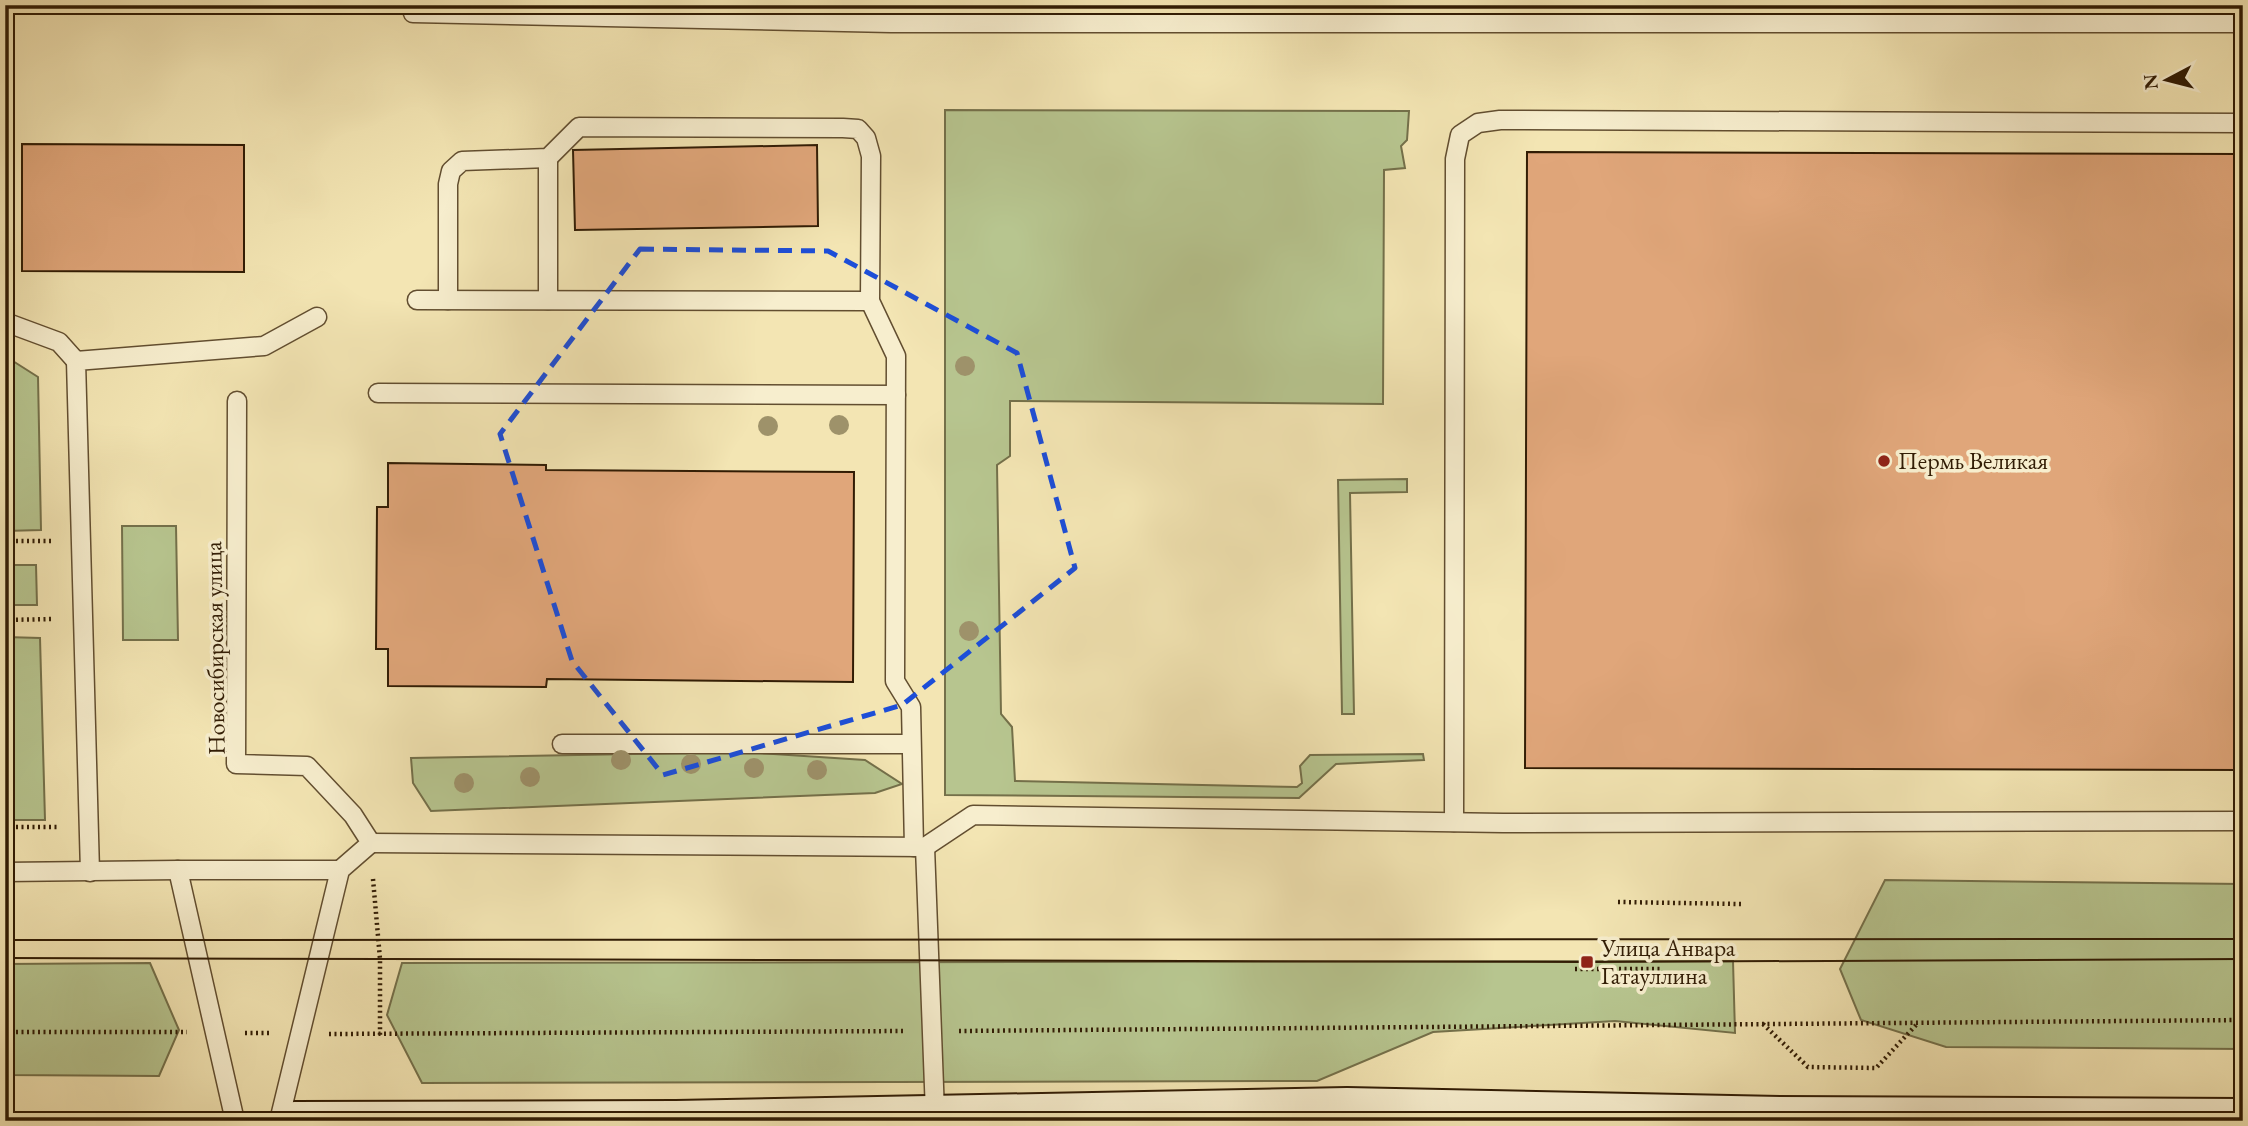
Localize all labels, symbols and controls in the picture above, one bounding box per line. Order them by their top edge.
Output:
north arrow [2132,46,2202,116]
text: N [2137,72,2164,91]
place label: Пермь Великая [1898,445,2048,476]
marker: Пермь Великая [1876,453,1892,469]
street label: Новосибирская улица [197,541,232,755]
place label: Улица Анвара Гатауллина [1600,932,1736,991]
marker: Улица Анвара Гатауллина [1579,954,1595,970]

